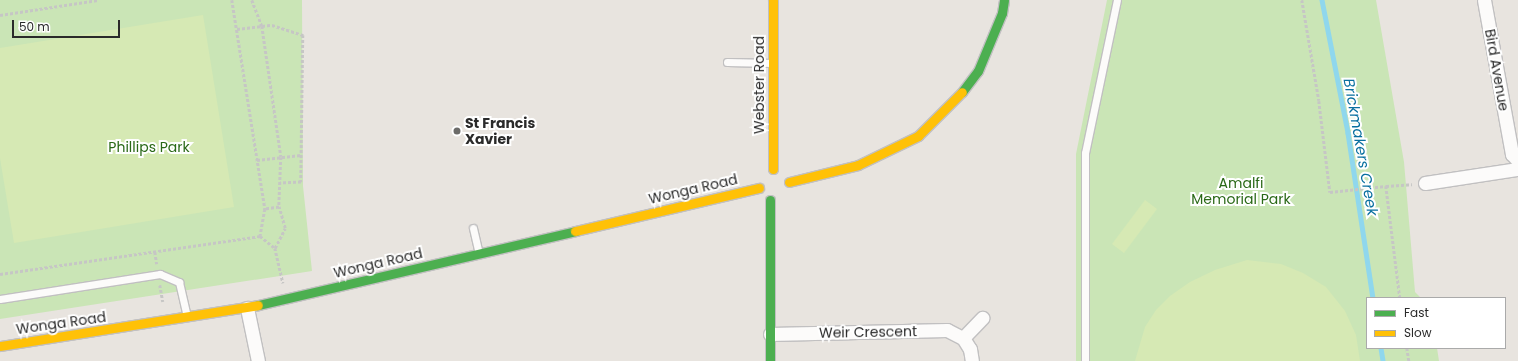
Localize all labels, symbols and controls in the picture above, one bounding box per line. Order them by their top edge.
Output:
scale bar [14,12,122,38]
text: 50 m [19,18,50,35]
street label: Bird Avenue [1482,28,1512,112]
street label: Webster Road [751,36,767,134]
water label: Brickmakers Creek [1340,77,1382,217]
place label: St Francis Xavier [465,115,535,148]
marker: St Francis Xavier [452,126,462,136]
park label: Phillips Park [108,139,190,155]
street label: Wonga Road [647,171,739,207]
park label: Amalfi Memorial Park [1191,175,1291,208]
street label: Wonga Road [332,245,424,281]
legend [1366,297,1506,349]
text: Fast [1404,304,1429,321]
street label: Wonga Road [15,308,107,338]
street label: Weir Crescent [819,323,917,341]
text: Slow [1404,324,1432,341]

